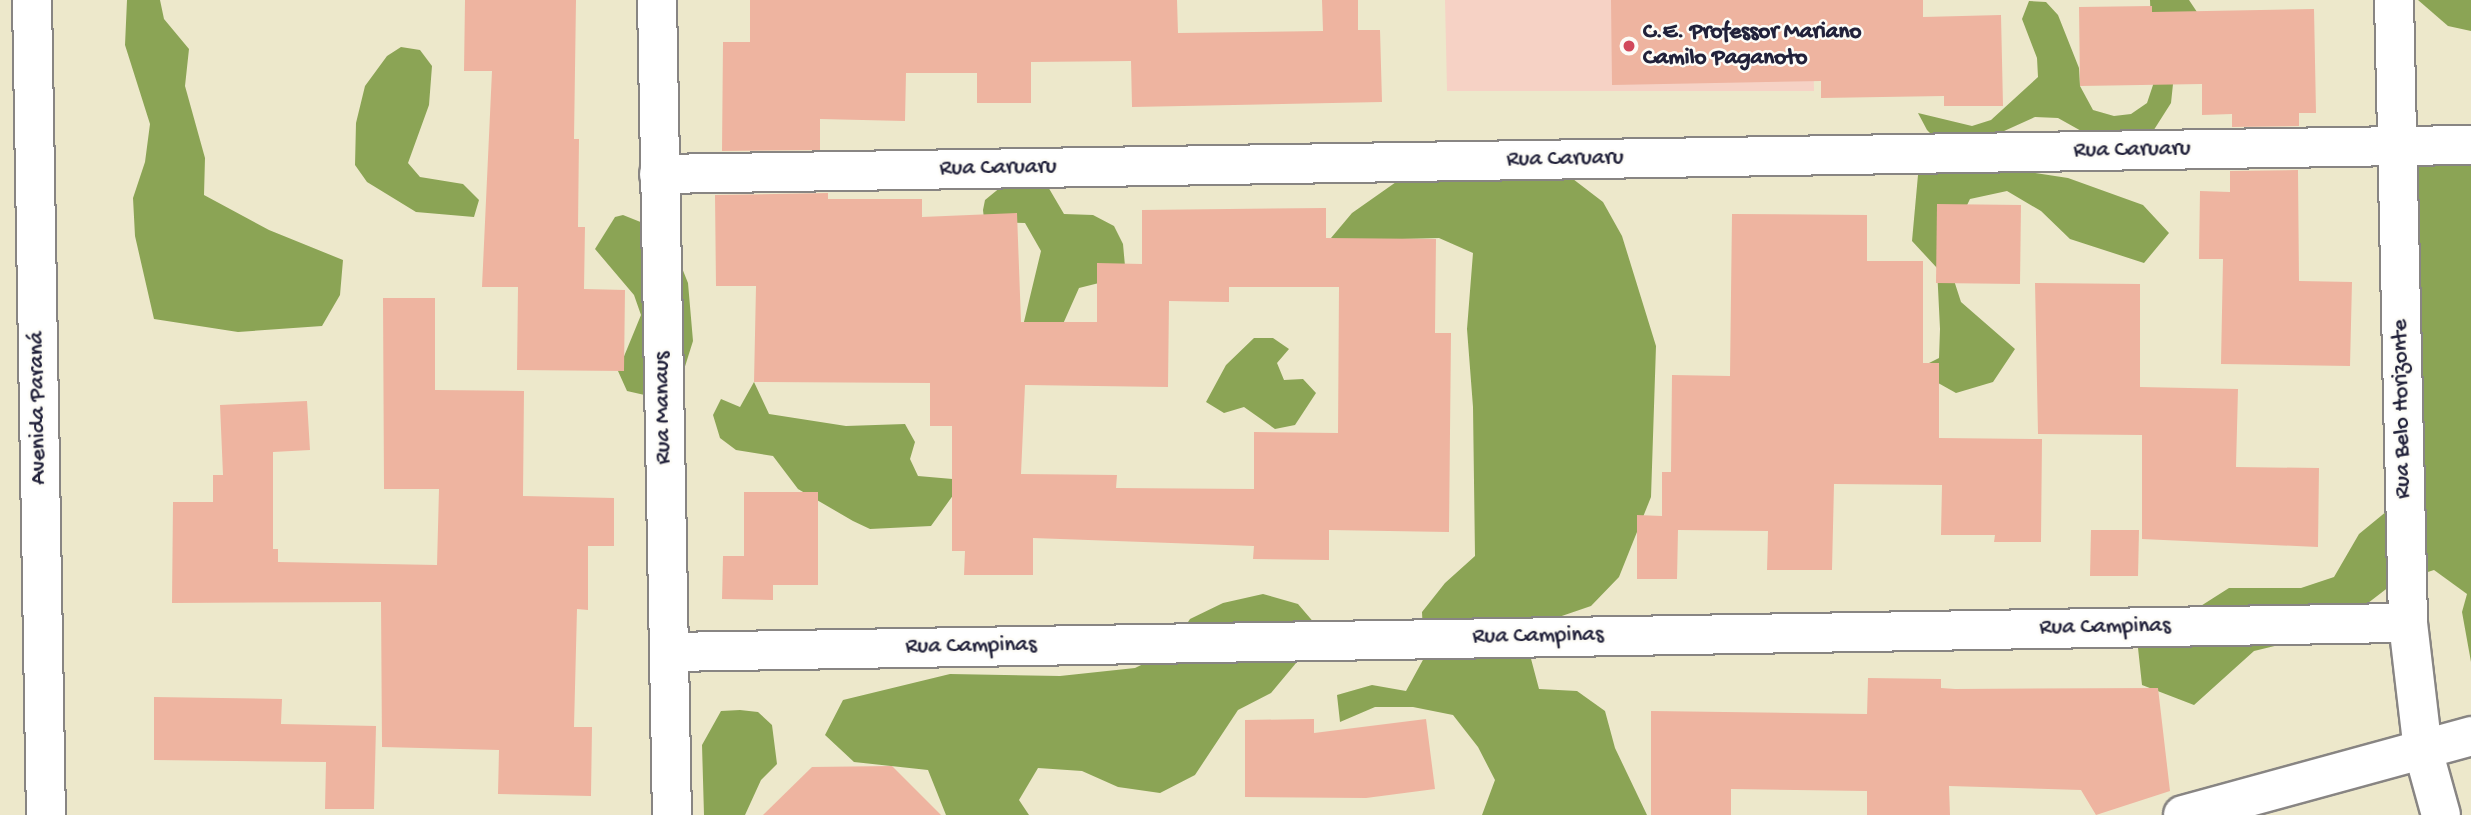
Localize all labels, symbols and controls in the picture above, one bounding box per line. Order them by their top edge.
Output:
place label: C.E. Professor Mariano Camilo Paganoto [1643,19,1861,73]
marker: C.E. Professor Mariano Camilo Paganoto [1621,38,1637,54]
street label: Rua Caruaru [2073,136,2191,166]
street label: Rua Caruaru [1506,145,1624,175]
street label: Rua Caruaru [939,154,1057,184]
street label: Rua Belo Horizonte [2388,319,2418,499]
street label: Avenida Paraná [24,331,54,485]
street label: Rua Manaus [649,351,679,465]
street label: Rua Campinas [2039,613,2171,643]
street label: Rua Campinas [1472,622,1604,652]
street label: Rua Campinas [905,632,1037,662]

